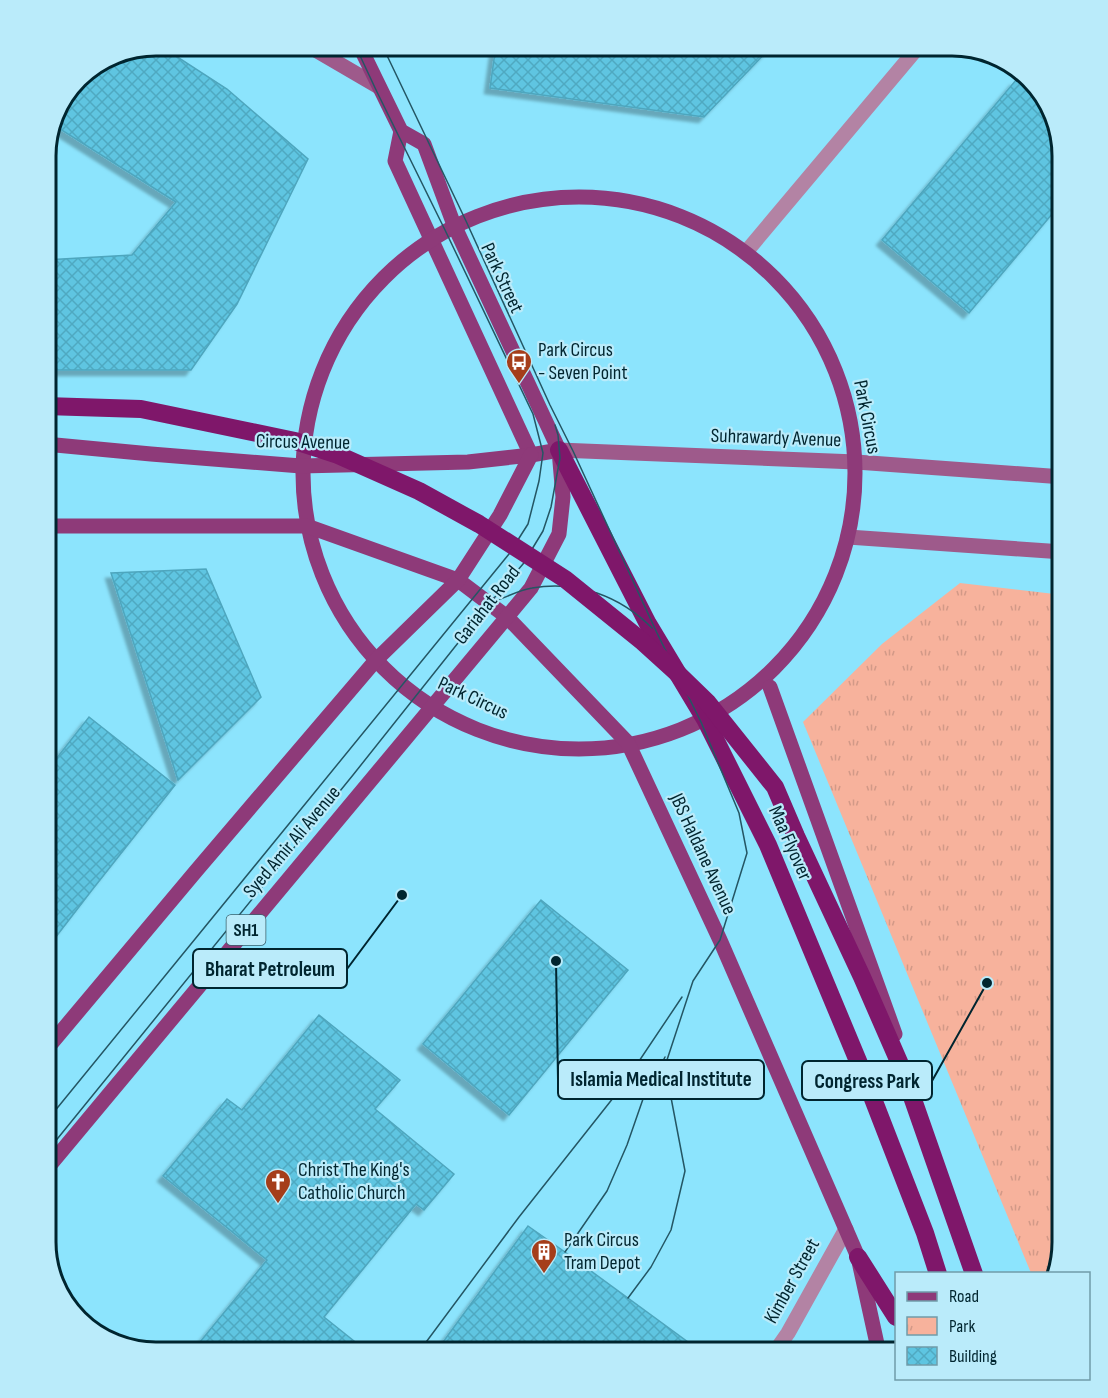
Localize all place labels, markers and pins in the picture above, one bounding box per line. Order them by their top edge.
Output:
place label: Park Circus - Seven Point [538,338,628,385]
bus stop icon: Park Circus - Seven Point [504,347,534,385]
callout: Bharat Petroleum [193,949,347,988]
callout: Islamia Medical Institute [558,1060,764,1099]
callout: Congress Park [802,1061,932,1100]
place label: Christ The King's Catholic Church [298,1158,410,1205]
church icon: Christ The King's Catholic Church [263,1167,293,1205]
place label: Park Circus Tram Depot [564,1228,640,1275]
building icon: Park Circus Tram Depot [529,1237,559,1275]

